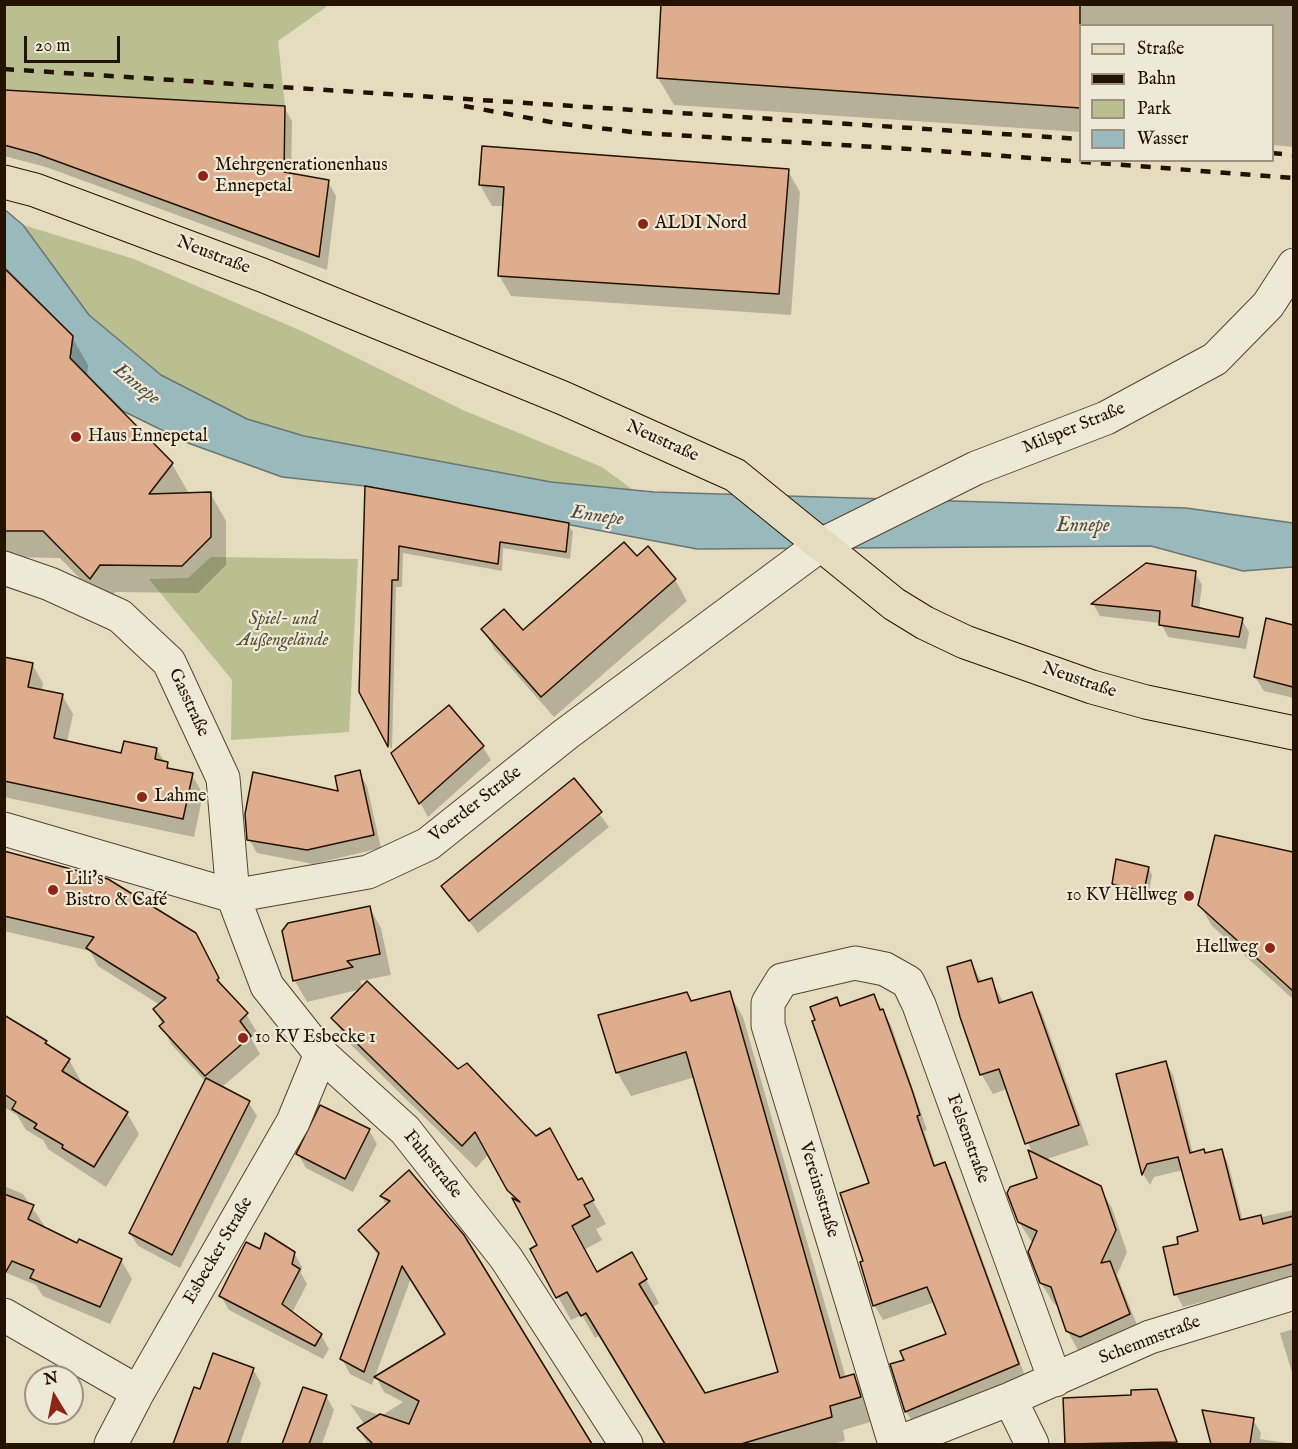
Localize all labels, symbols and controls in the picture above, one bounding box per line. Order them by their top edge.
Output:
scale bar [27,24,123,62]
legend [1079,24,1274,162]
text: 20 m [35,35,70,58]
text: Straße [1137,38,1184,61]
text: Bahn [1137,68,1176,91]
text: Park [1137,98,1171,121]
text: Wasser [1137,128,1188,151]
place label: Mehrgenerationenhaus Ennepetal [215,155,387,198]
marker: Mehrgenerationenhaus Ennepetal [196,169,210,183]
place label: ALDI Nord [655,213,747,235]
marker: ALDI Nord [636,217,650,231]
street label: Neustraße [173,232,253,280]
water label: Ennepe [108,359,164,411]
street label: Milsper Straße [1019,399,1129,459]
street label: Neustraße [622,416,702,468]
place label: Haus Ennepetal [88,426,208,448]
marker: Haus Ennepetal [69,430,83,444]
water label: Ennepe [569,501,625,533]
water label: Ennepe [1056,515,1110,539]
park label: Spiel- und Außengelände [238,609,328,652]
street label: Neustraße [1039,658,1119,704]
street label: Gasstraße [163,665,213,741]
street label: Voerder Straße [426,762,526,848]
place label: Lahme [154,786,206,808]
marker: Lahme [135,790,149,804]
place label: Lili's Bistro & Café [65,869,167,912]
marker: Lili's Bistro & Café [46,883,60,897]
place label: 10 KV Hellweg [1066,885,1177,907]
marker: 10 KV Hellweg [1182,889,1196,903]
place label: Hellweg [1195,937,1258,959]
marker: Hellweg [1263,941,1277,955]
place label: 10 KV Esbecke 1 [255,1027,376,1049]
marker: 10 KV Esbecke 1 [236,1031,250,1045]
street label: Felsenstraße [941,1092,993,1186]
street label: Fuhrstraße [398,1127,466,1203]
street label: Vereinsstraße [793,1139,843,1241]
street label: Esbecker Straße [180,1194,258,1308]
street label: Schemmstraße [1096,1312,1204,1370]
north arrow [24,1365,84,1425]
text: N [43,1368,60,1390]

